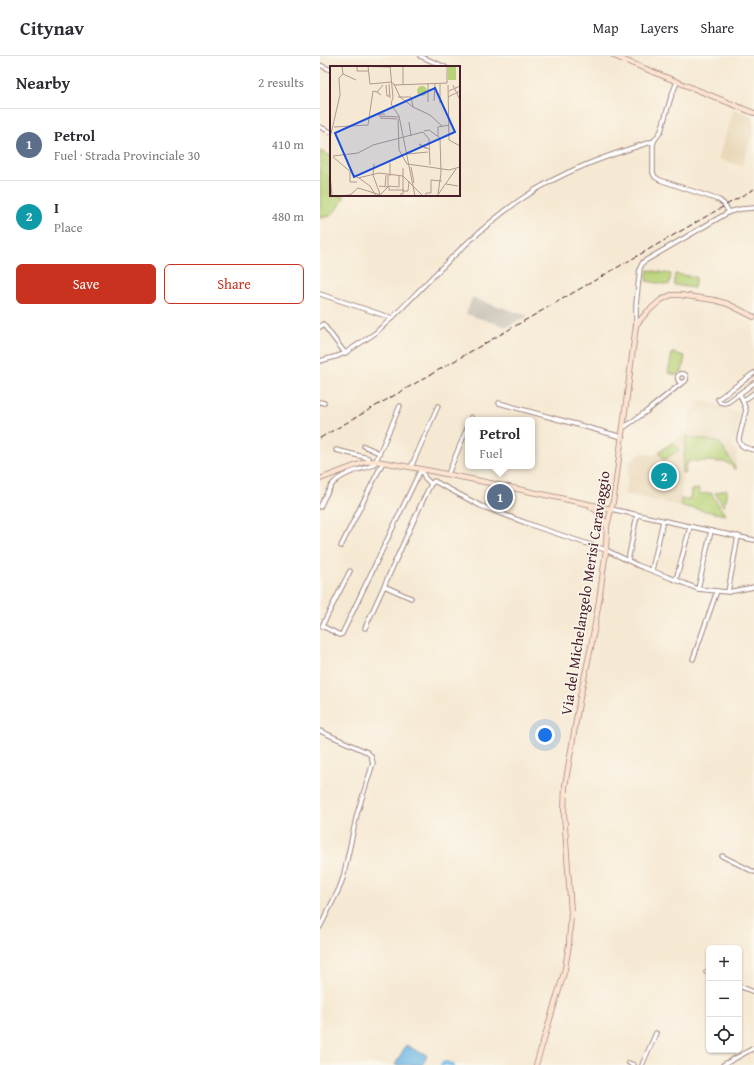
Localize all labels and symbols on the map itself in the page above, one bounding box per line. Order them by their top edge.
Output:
inset map [330,66,460,196]
pin: 2 [651,461,677,491]
street label: Via del Michelangelo Merisi Caravaggio [555,469,615,717]
pin: 1 [487,482,513,512]
your location [535,725,555,745]

